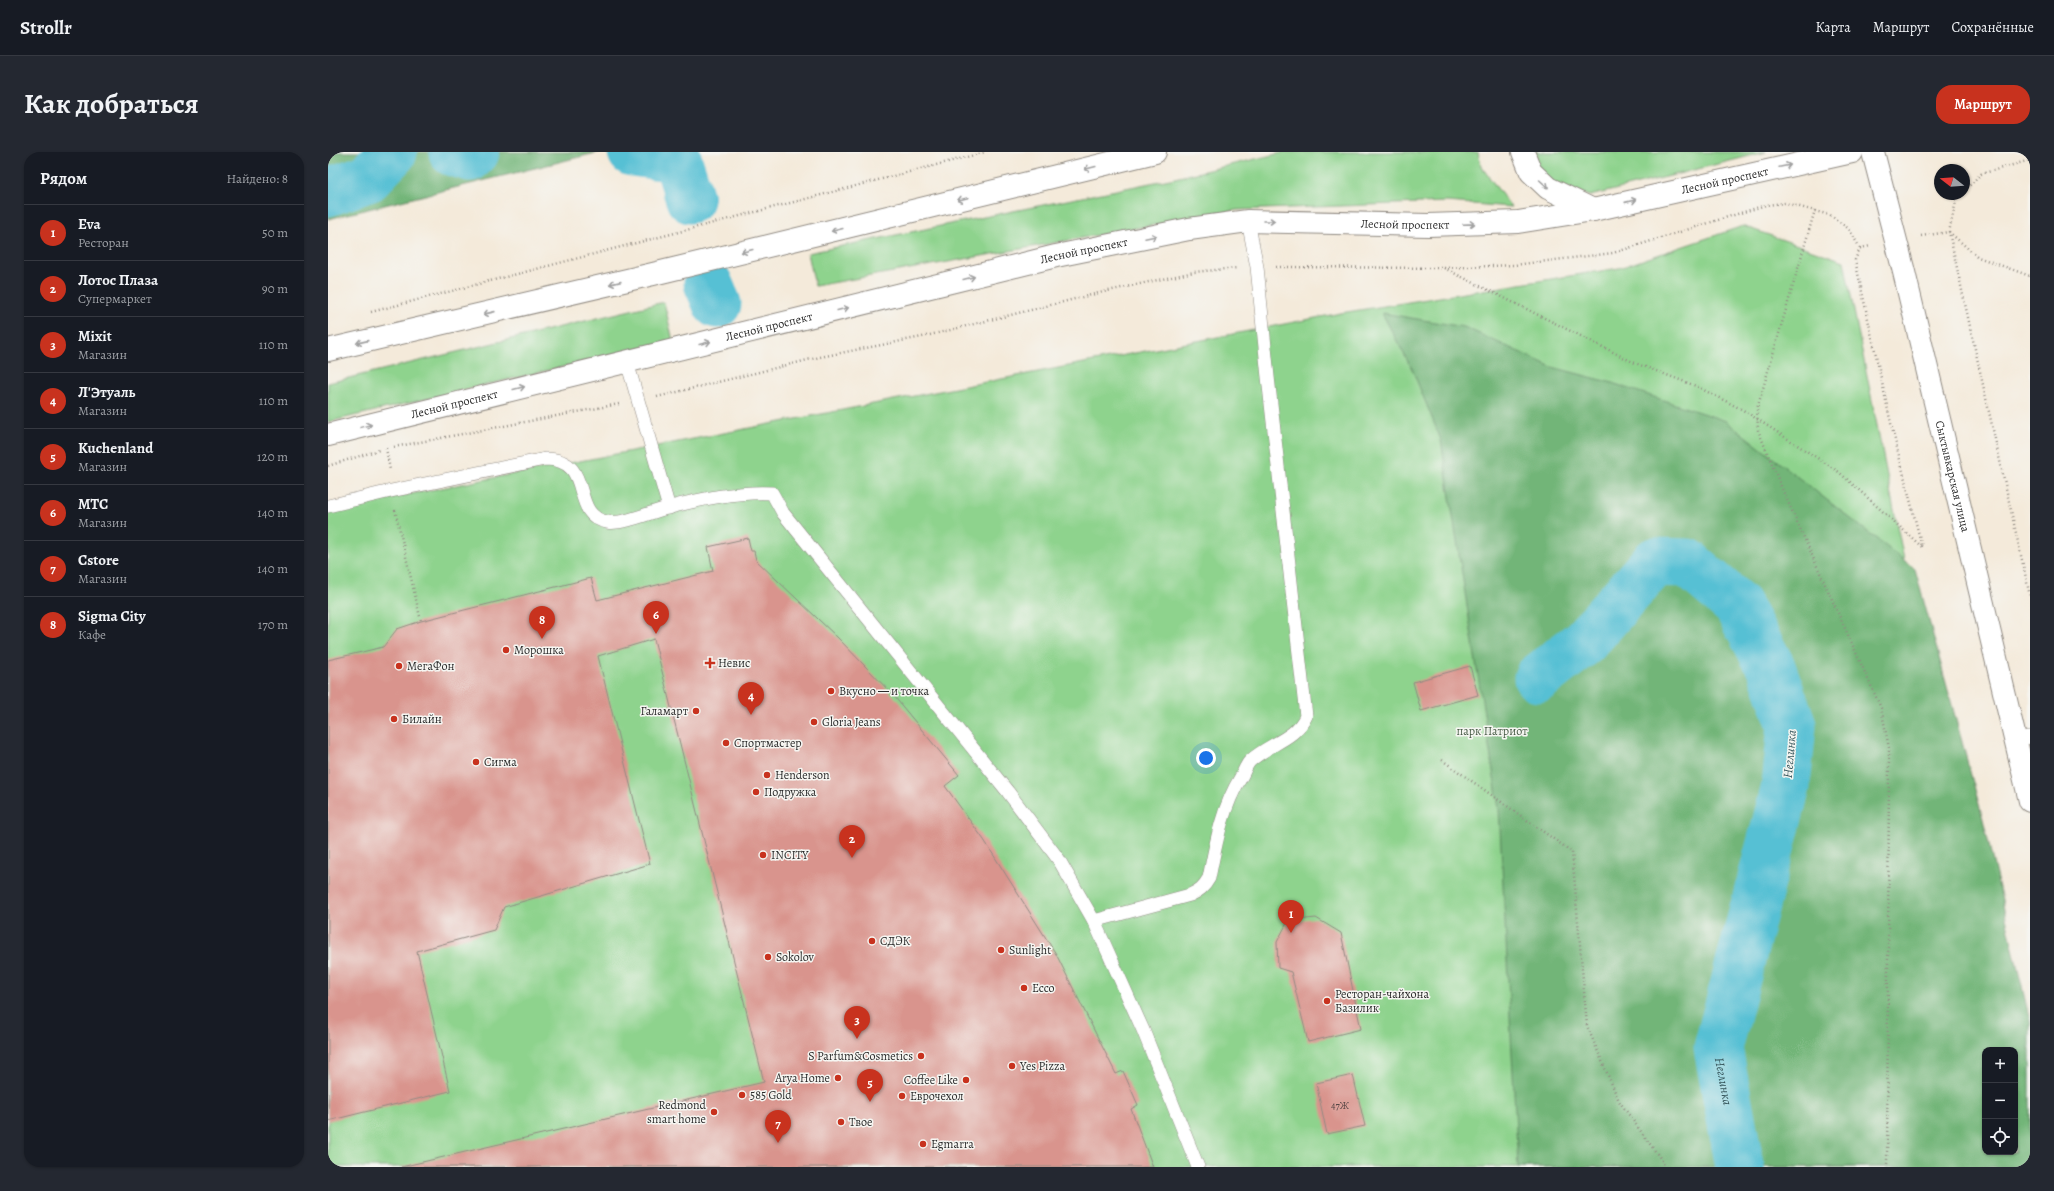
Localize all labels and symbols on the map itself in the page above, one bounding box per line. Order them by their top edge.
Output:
one-way arrow [1778,162,1791,170]
street label: Лесной проспект [1680,163,1771,198]
north arrow [1934,164,1970,200]
one-way arrow [1083,165,1096,172]
one-way arrow [1539,179,1549,189]
one-way arrow [957,195,970,203]
one-way arrow [1624,197,1637,205]
street label: Лесной проспект [1360,216,1450,233]
one-way arrow [1262,217,1275,225]
one-way arrow [1462,220,1475,228]
one-way arrow [831,226,844,234]
one-way arrow [1144,232,1157,240]
street label: Лесной проспект [1038,234,1130,268]
one-way arrow [741,248,754,256]
one-way arrow [963,274,976,281]
one-way arrow [609,279,622,287]
one-way arrow [837,305,850,313]
street label: Лесной проспект [724,308,815,345]
one-way arrow [483,309,496,317]
one-way arrow [356,339,369,347]
one-way arrow [698,339,711,347]
one-way arrow [513,384,526,392]
street label: Лесной проспект [409,385,500,422]
street label: Сыктывкарская улица [1932,419,1974,534]
one-way arrow [359,422,372,429]
pin: 6 [643,601,669,634]
pin: 8 [529,606,555,639]
place label: Морошка [514,642,564,658]
marker: Морошка [501,645,511,655]
place label: Невис [718,655,750,671]
place label: МегаФон [407,658,454,674]
marker: Невис [705,658,715,668]
marker: МегаФон [394,661,404,671]
pin: 4 [738,682,764,715]
place label: Вкусно — и точка [839,683,930,699]
marker: Вкусно — и точка [826,686,836,696]
place label: Галамарт [641,703,689,719]
marker: Галамарт [691,706,701,716]
place label: Билайн [402,711,442,727]
marker: Билайн [389,714,399,724]
place label: Gloria Jeans [822,714,881,730]
marker: Gloria Jeans [809,717,819,727]
park label: парк Патриот [1456,723,1528,739]
water label: Неглинка [1779,729,1800,779]
place label: Спортмастер [734,735,802,751]
marker: Спортмастер [721,738,731,748]
your location [1196,748,1216,768]
place label: Сигма [484,754,517,770]
marker: Сигма [471,757,481,767]
place label: Henderson [775,767,830,783]
marker: Henderson [762,770,772,780]
place label: Подружка [764,784,817,800]
marker: Подружка [751,787,761,797]
pin: 2 [839,825,865,858]
place label: INCITY [771,847,809,863]
marker: INCITY [758,850,768,860]
pin: 1 [1278,900,1304,933]
place label: СДЭК [880,933,911,949]
marker: СДЭК [867,936,877,946]
place label: Sunlight [1009,942,1051,958]
marker: Sunlight [996,945,1006,955]
place label: Sokolov [776,949,815,965]
marker: Sokolov [763,952,773,962]
place label: Ecco [1032,980,1055,996]
marker: Ecco [1019,983,1029,993]
place label: Ресторан-чайхона Базилик [1335,986,1430,1016]
marker: Ресторан-чайхона Базилик [1322,996,1332,1006]
pin: 3 [844,1006,870,1039]
place label: S Parfum&Cosmetics [808,1048,913,1064]
marker: S Parfum&Cosmetics [916,1051,926,1061]
water label: Неглинка [1711,1056,1736,1107]
place label: Yes Pizza [1019,1058,1065,1074]
marker: Yes Pizza [1007,1061,1017,1071]
pin: 5 [857,1069,883,1102]
place label: Arya Home [774,1070,830,1086]
place label: Coffee Like [904,1072,958,1088]
marker: Arya Home [833,1073,843,1083]
marker: Coffee Like [961,1075,971,1085]
place label: 585 Gold [750,1087,792,1103]
place label: Еврочехол [910,1088,964,1104]
marker: 585 Gold [737,1090,747,1100]
marker: Еврочехол [897,1091,907,1101]
place label: Redmond smart home [647,1097,707,1127]
house number: 47Ж [1331,1099,1350,1112]
marker: Redmond smart home [709,1107,719,1117]
pin: 7 [765,1110,791,1143]
place label: Твое [849,1114,872,1130]
marker: Твое [836,1117,846,1127]
place label: Egmarra [931,1136,974,1152]
marker: Egmarra [918,1139,928,1149]

